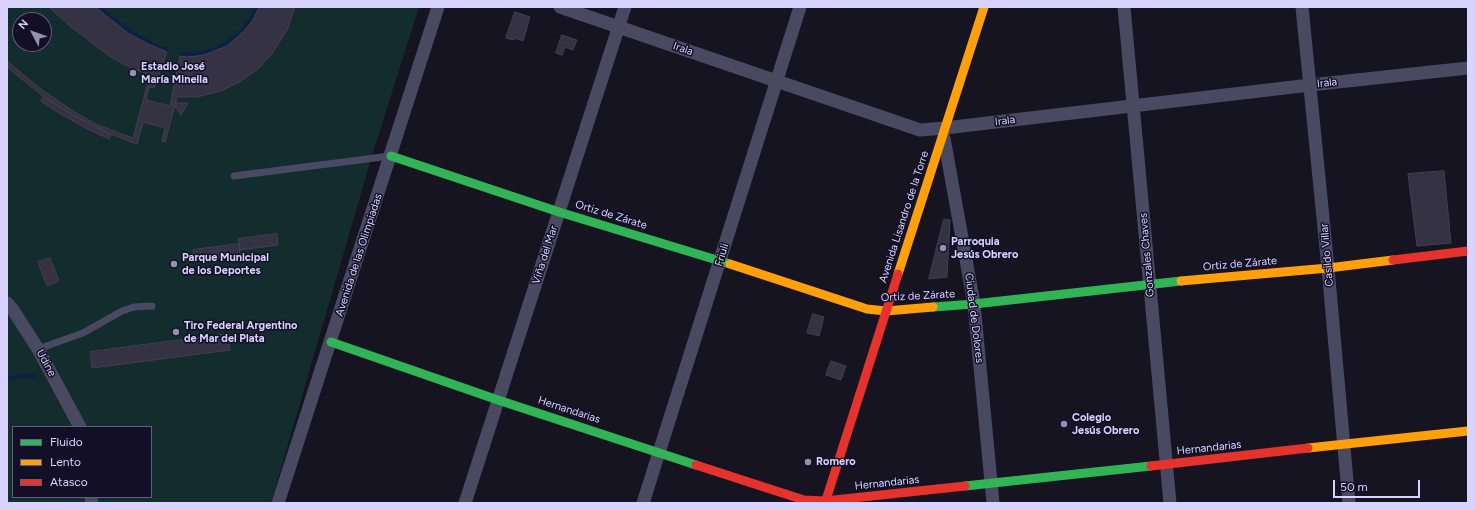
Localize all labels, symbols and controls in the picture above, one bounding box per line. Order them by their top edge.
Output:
north arrow [12,12,52,52]
text: N [16,17,31,32]
street label: Irala [671,39,695,59]
place label: Estadio José María Minella [141,60,208,86]
marker: Estadio José María Minella [128,68,138,78]
street label: Irala [1316,75,1338,91]
street label: Irala [994,113,1016,129]
street label: Avenida Lisandro de la Torre [876,149,932,285]
street label: Avenida de las Olimpiadas [333,192,385,318]
street label: Ortiz de Zárate [574,198,648,232]
street label: Gonzales Chaves [1137,212,1157,298]
street label: Casildo Villar [1318,223,1336,287]
street label: Viña del Mar [529,224,561,286]
place label: Parroquia Jesús Obrero [951,235,1018,261]
street label: Friuli [712,242,732,268]
marker: Parroquia Jesús Obrero [938,243,948,253]
place label: Parque Municipal de los Deportes [182,251,269,277]
street label: Ortiz de Zárate [1202,254,1278,274]
marker: Parque Municipal de los Deportes [169,259,179,269]
street label: Ciudad de Dolores [962,272,986,364]
street label: Ortiz de Zárate [881,287,955,305]
place label: Tiro Federal Argentino de Mar del Plata [184,319,297,345]
marker: Tiro Federal Argentino de Mar del Plata [171,327,181,337]
street label: Udine [33,347,59,379]
street label: Hernandarias [536,394,602,426]
place label: Colegio Jesús Obrero [1072,411,1139,437]
marker: Colegio Jesús Obrero [1059,419,1069,429]
legend [12,426,152,498]
text: Fluido [50,435,83,449]
street label: Hernandarias [1176,438,1242,458]
text: Lento [50,455,81,469]
place label: Romero [816,455,856,469]
marker: Romero [803,457,813,467]
scale bar [1335,472,1422,498]
street label: Hernandarias [854,473,920,493]
text: Atasco [50,475,88,489]
text: 50 m [1340,480,1368,494]

